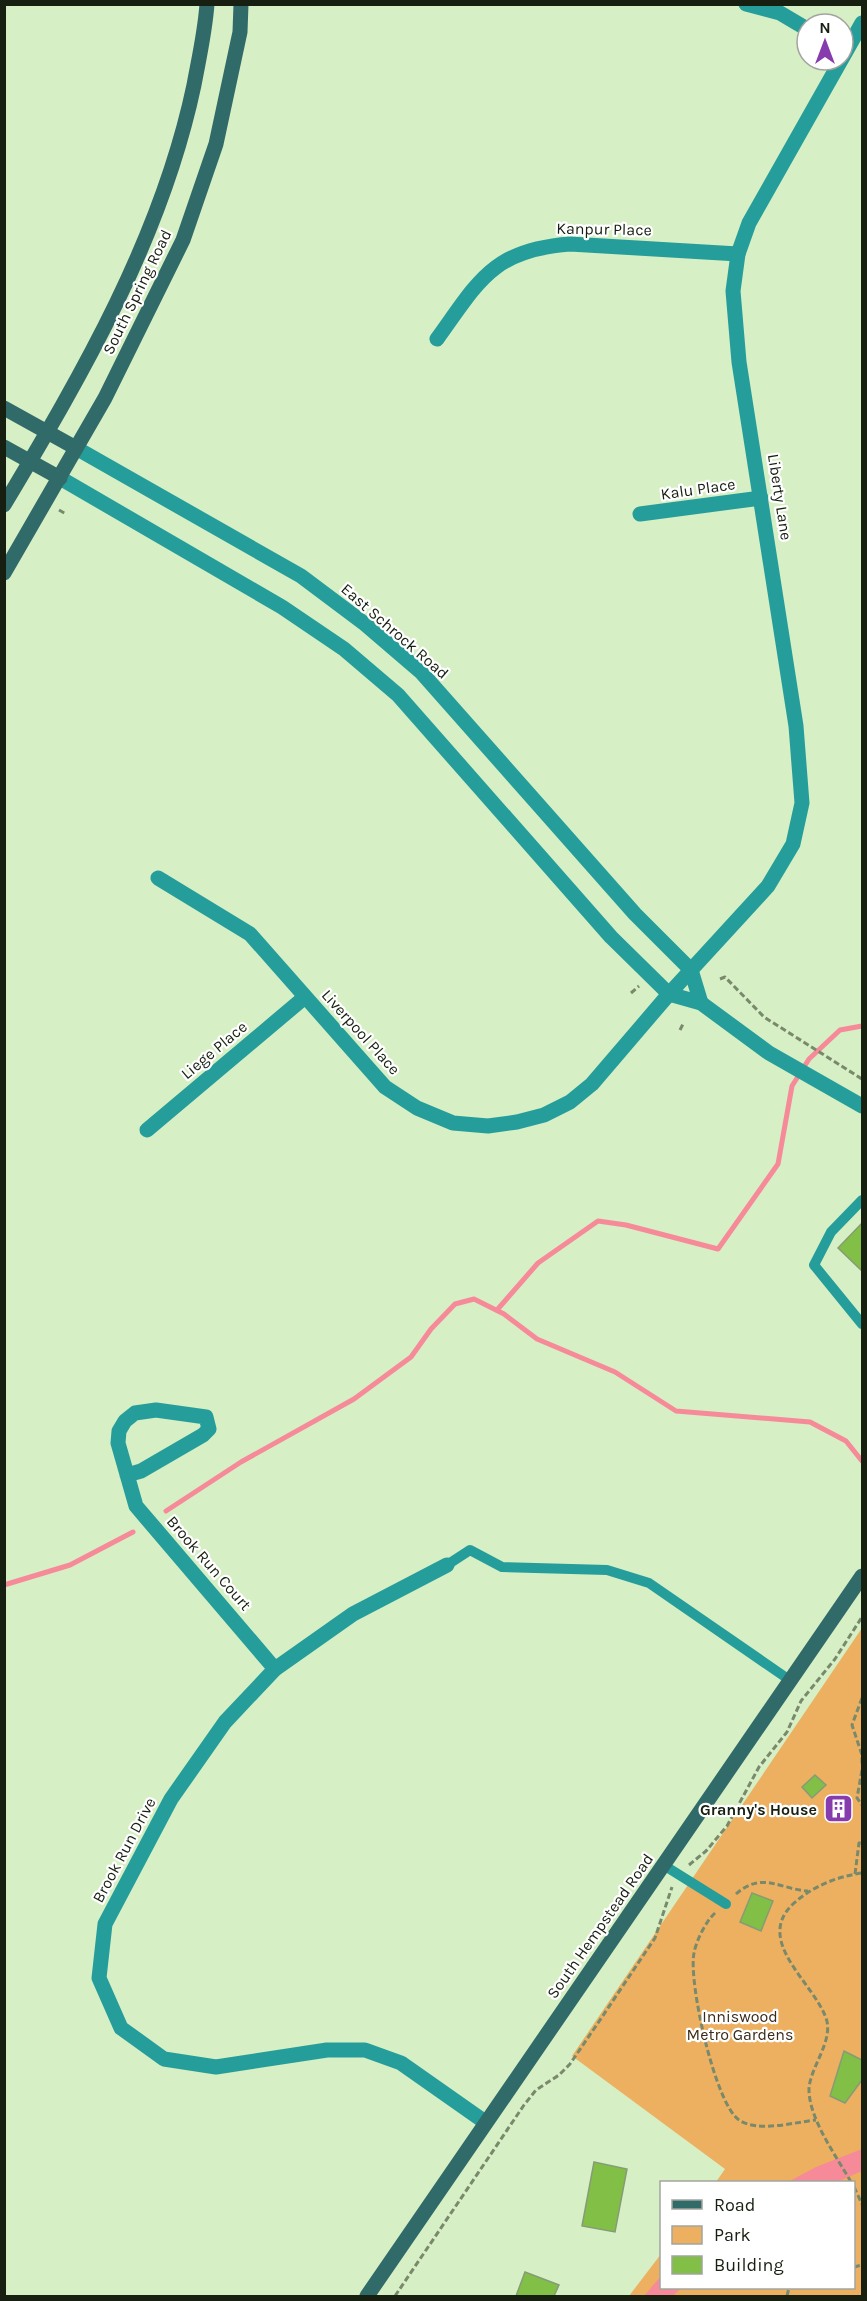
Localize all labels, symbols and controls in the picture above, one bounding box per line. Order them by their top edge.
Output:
north arrow [795,12,855,72]
text: N [819,18,831,37]
street label: Kanpur Place [556,219,652,239]
street label: South Spring Road [99,226,175,358]
street label: Liberty Lane [764,452,796,542]
street label: Kalu Place [659,474,737,504]
street label: East Schrock Road [337,579,453,683]
street label: Liverpool Place [318,986,404,1078]
street label: Liege Place [177,1017,251,1083]
street label: Brook Run Court [163,1512,255,1614]
building icon: Granny's House [822,1793,854,1825]
street label: Brook Run Drive [88,1794,160,1906]
place label: Granny's House [700,1800,817,1819]
street label: South Hempstead Road [543,1850,657,2002]
park label: Inniswood Metro Gardens [687,2007,793,2044]
legend [660,2181,855,2289]
text: Road [714,2194,755,2216]
text: Park [714,2224,751,2246]
text: Building [714,2254,784,2276]

